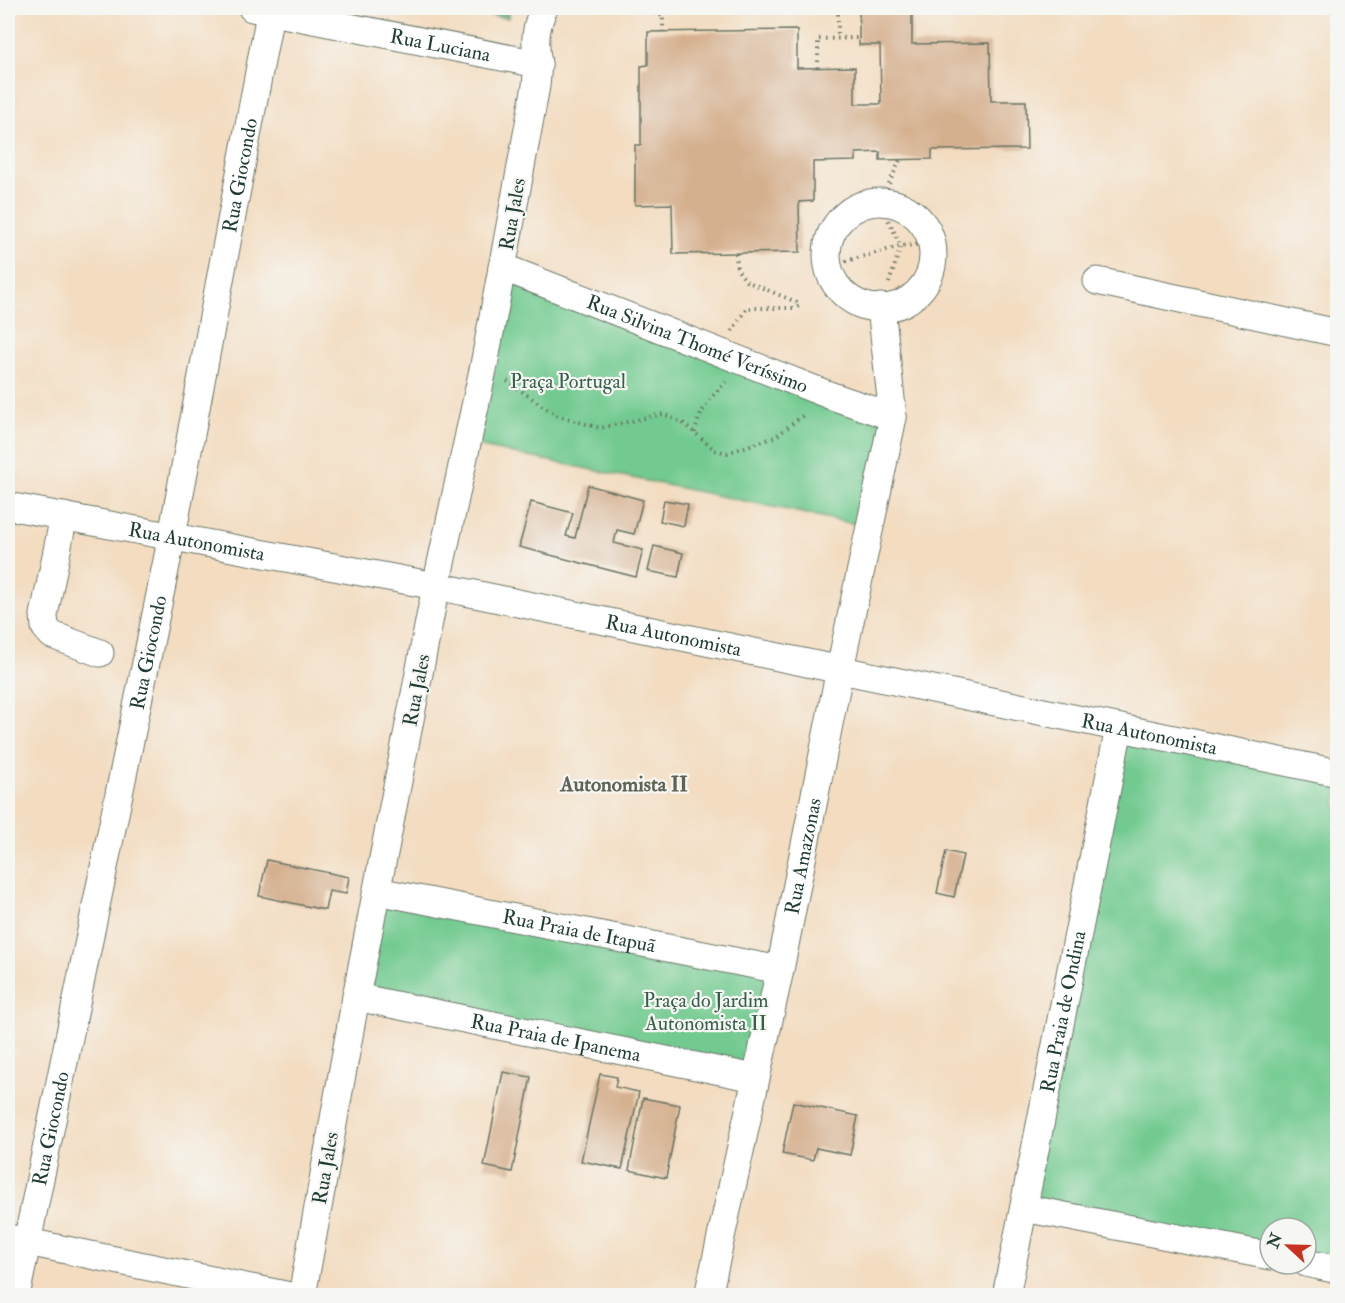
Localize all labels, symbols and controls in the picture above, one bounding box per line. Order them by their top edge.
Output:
street label: Rua Luciana [388,23,494,68]
street label: Rua Giocondo [217,116,263,235]
street label: Rua Jales [494,176,531,252]
street label: Rua Silvina Thomé Veríssimo [583,289,812,399]
park label: Praça Portugal [510,369,626,394]
street label: Rua Autonomista [126,517,268,567]
street label: Rua Giocondo [125,593,173,712]
street label: Rua Autonomista [603,609,744,662]
street label: Rua Jales [397,652,436,728]
street label: Rua Autonomista [1079,708,1220,761]
district label: Autonomista II [559,771,688,798]
street label: Rua Amazonas [779,796,827,917]
street label: Rua Praia de Itapuã [500,904,659,958]
street label: Rua Praia de Ondina [1035,928,1092,1095]
park label: Praça do Jardim Autonomista II [643,988,769,1036]
street label: Rua Praia de Ipanema [469,1009,644,1068]
street label: Rua Giocondo [27,1069,75,1188]
street label: Rua Jales [307,1130,344,1206]
north arrow [1258,1216,1318,1276]
text: N [1263,1230,1287,1252]

